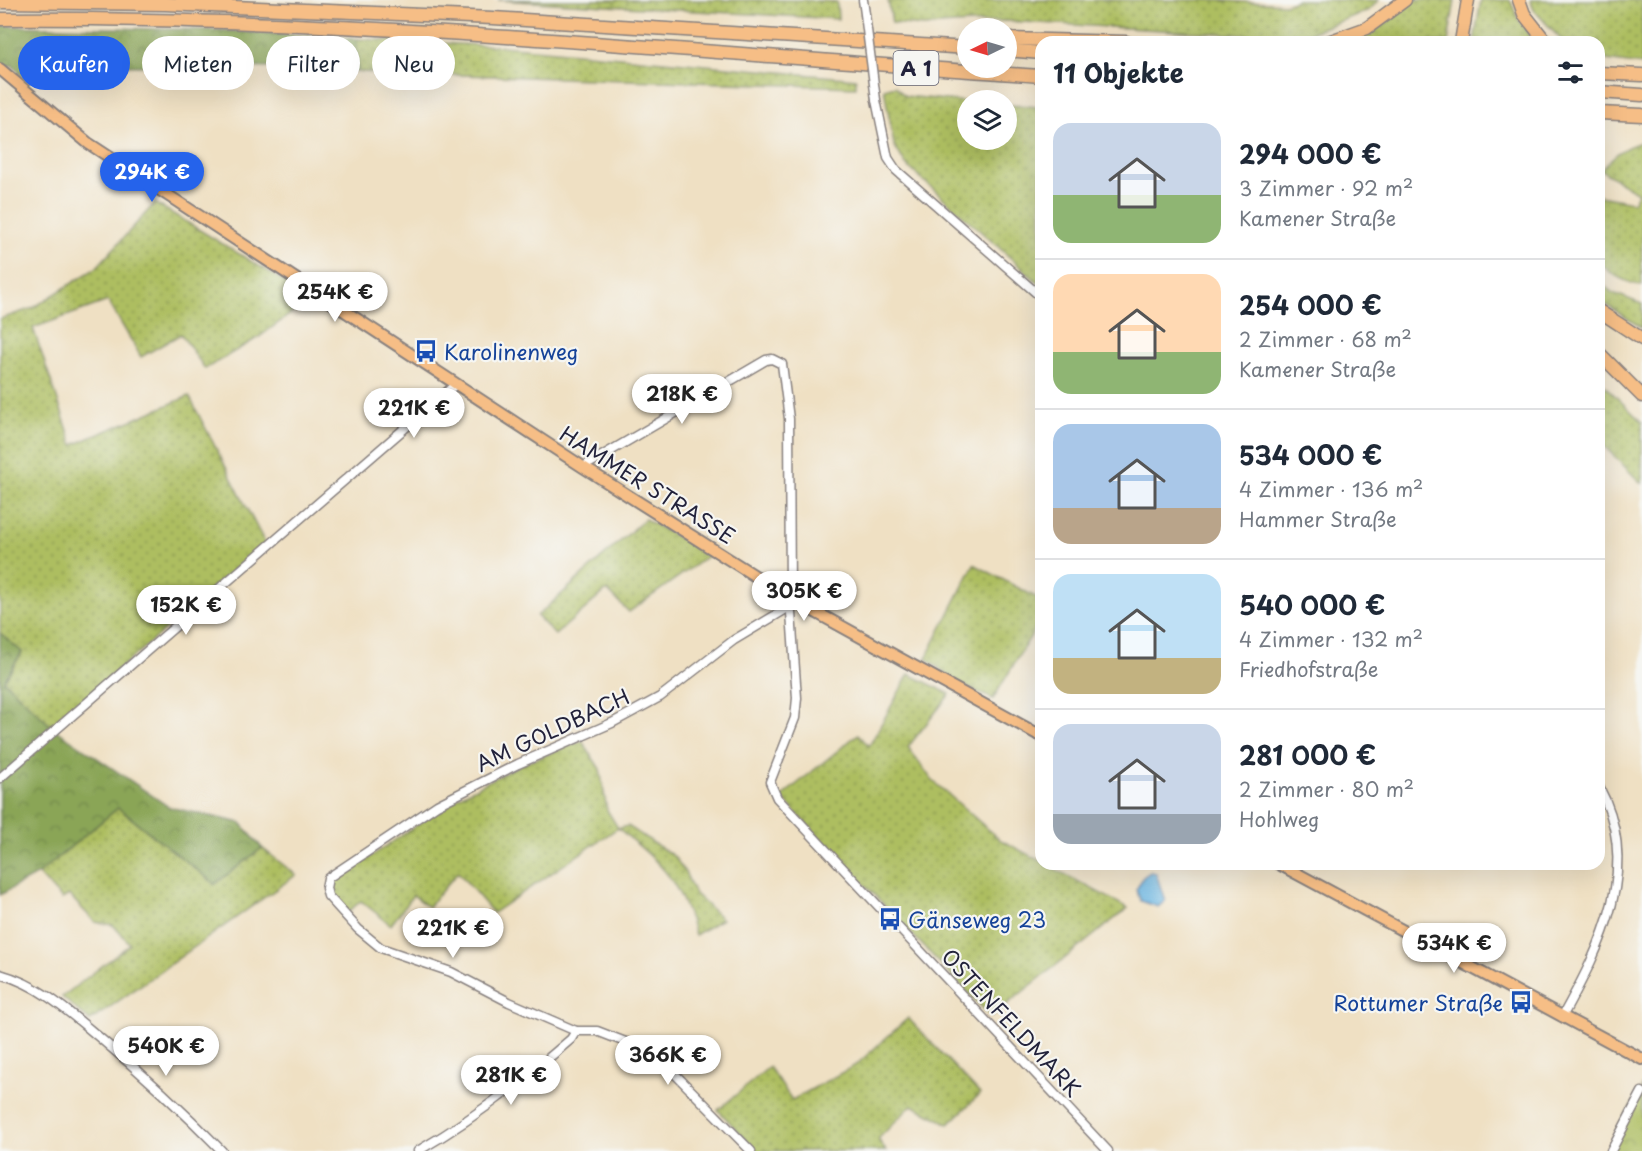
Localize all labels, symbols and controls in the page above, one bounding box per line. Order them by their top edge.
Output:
north arrow [957,18,1017,78]
map controls [957,18,1017,150]
chip: Kaufen [18,36,130,90]
chip: Mieten [142,36,254,90]
chip: Filter [266,36,360,90]
chip: Neu [372,36,455,90]
road number: A 1 [894,51,938,85]
text: 11 Objekte [1053,53,1184,92]
icon: filters [1554,56,1587,89]
button: layers [957,90,1017,150]
text: 294 000 € [1239,134,1382,173]
icon: home [1101,147,1173,219]
pin: 294K € [103,152,201,203]
text: 294K € [114,156,190,186]
text: 3 Zimmer · 92 m² [1239,173,1413,203]
text: Kamener Straße [1239,203,1396,233]
pin: 254K € [286,272,384,323]
text: 254K € [297,276,373,306]
text: 254 000 € [1239,285,1382,324]
icon: home [1101,298,1173,370]
text: 2 Zimmer · 68 m² [1239,324,1412,354]
place label: Karolinenweg [444,335,579,367]
bus stop icon: Karolinenweg [413,338,439,364]
text: Kamener Straße [1239,354,1396,384]
pin: 218K € [633,374,731,425]
text: 218K € [646,378,718,408]
pin: 221K € [365,388,463,439]
text: 221K € [378,392,450,422]
street label: HAMMER STRASSE [554,417,742,551]
text: 534 000 € [1239,435,1382,474]
icon: home [1101,448,1173,520]
text: 4 Zimmer · 136 m² [1239,474,1423,504]
text: Hammer Straße [1239,504,1397,534]
pin: 305K € [755,571,853,622]
text: 305K € [766,575,842,605]
pin: 152K € [137,585,235,636]
text: 540 000 € [1239,585,1385,624]
text: 152K € [150,589,222,619]
icon: home [1101,598,1173,670]
text: 4 Zimmer · 132 m² [1239,624,1423,654]
text: Friedhofstraße [1239,654,1378,684]
street label: AM GOLDBACH [470,679,634,779]
text: 281 000 € [1239,735,1376,774]
icon: home [1101,748,1173,820]
text: 2 Zimmer · 80 m² [1239,774,1414,804]
text: Hohlweg [1239,804,1320,834]
place label: Gänseweg 23 [908,903,1046,935]
bus stop icon: Gänseweg 23 [877,906,903,932]
pin: 221K € [404,908,502,959]
text: 221K € [417,912,489,942]
pin: 534K € [1405,923,1503,974]
text: 534K € [1416,927,1492,957]
street label: OSTENFELDMARK [935,941,1089,1103]
place label: Rottumer Straße [1334,986,1503,1018]
bus stop icon: Rottumer Straße [1508,989,1534,1015]
pin: 540K € [117,1026,215,1077]
text: 540K € [127,1030,205,1060]
pin: 366K € [619,1035,717,1086]
text: 366K € [629,1039,707,1069]
pin: 281K € [462,1055,560,1106]
text: 281K € [475,1059,547,1089]

